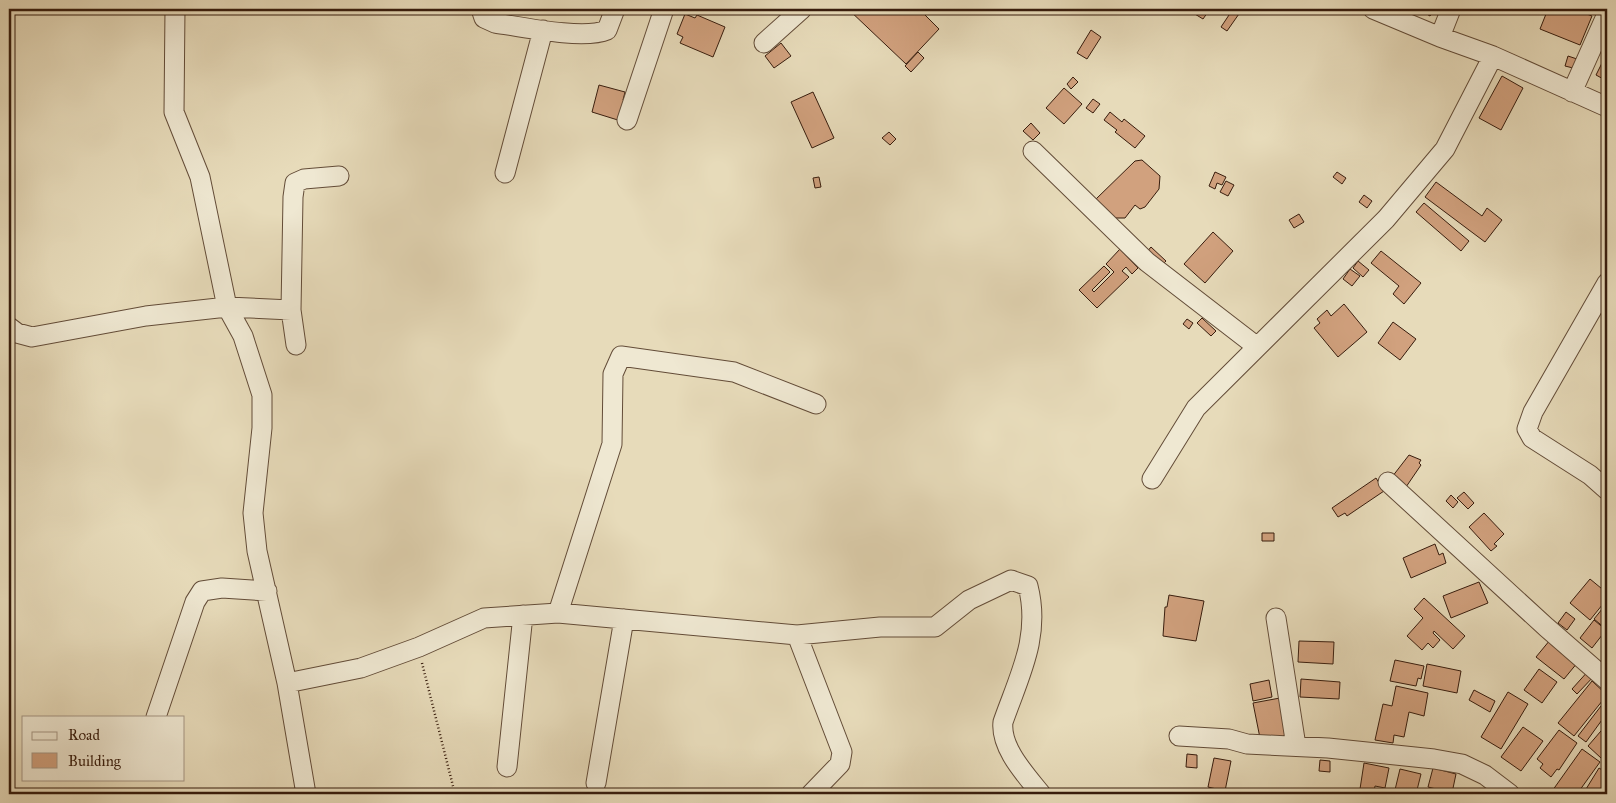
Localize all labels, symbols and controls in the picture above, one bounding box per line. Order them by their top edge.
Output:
legend [22,716,185,780]
text: Road [68,726,100,744]
text: Building [68,752,122,770]

